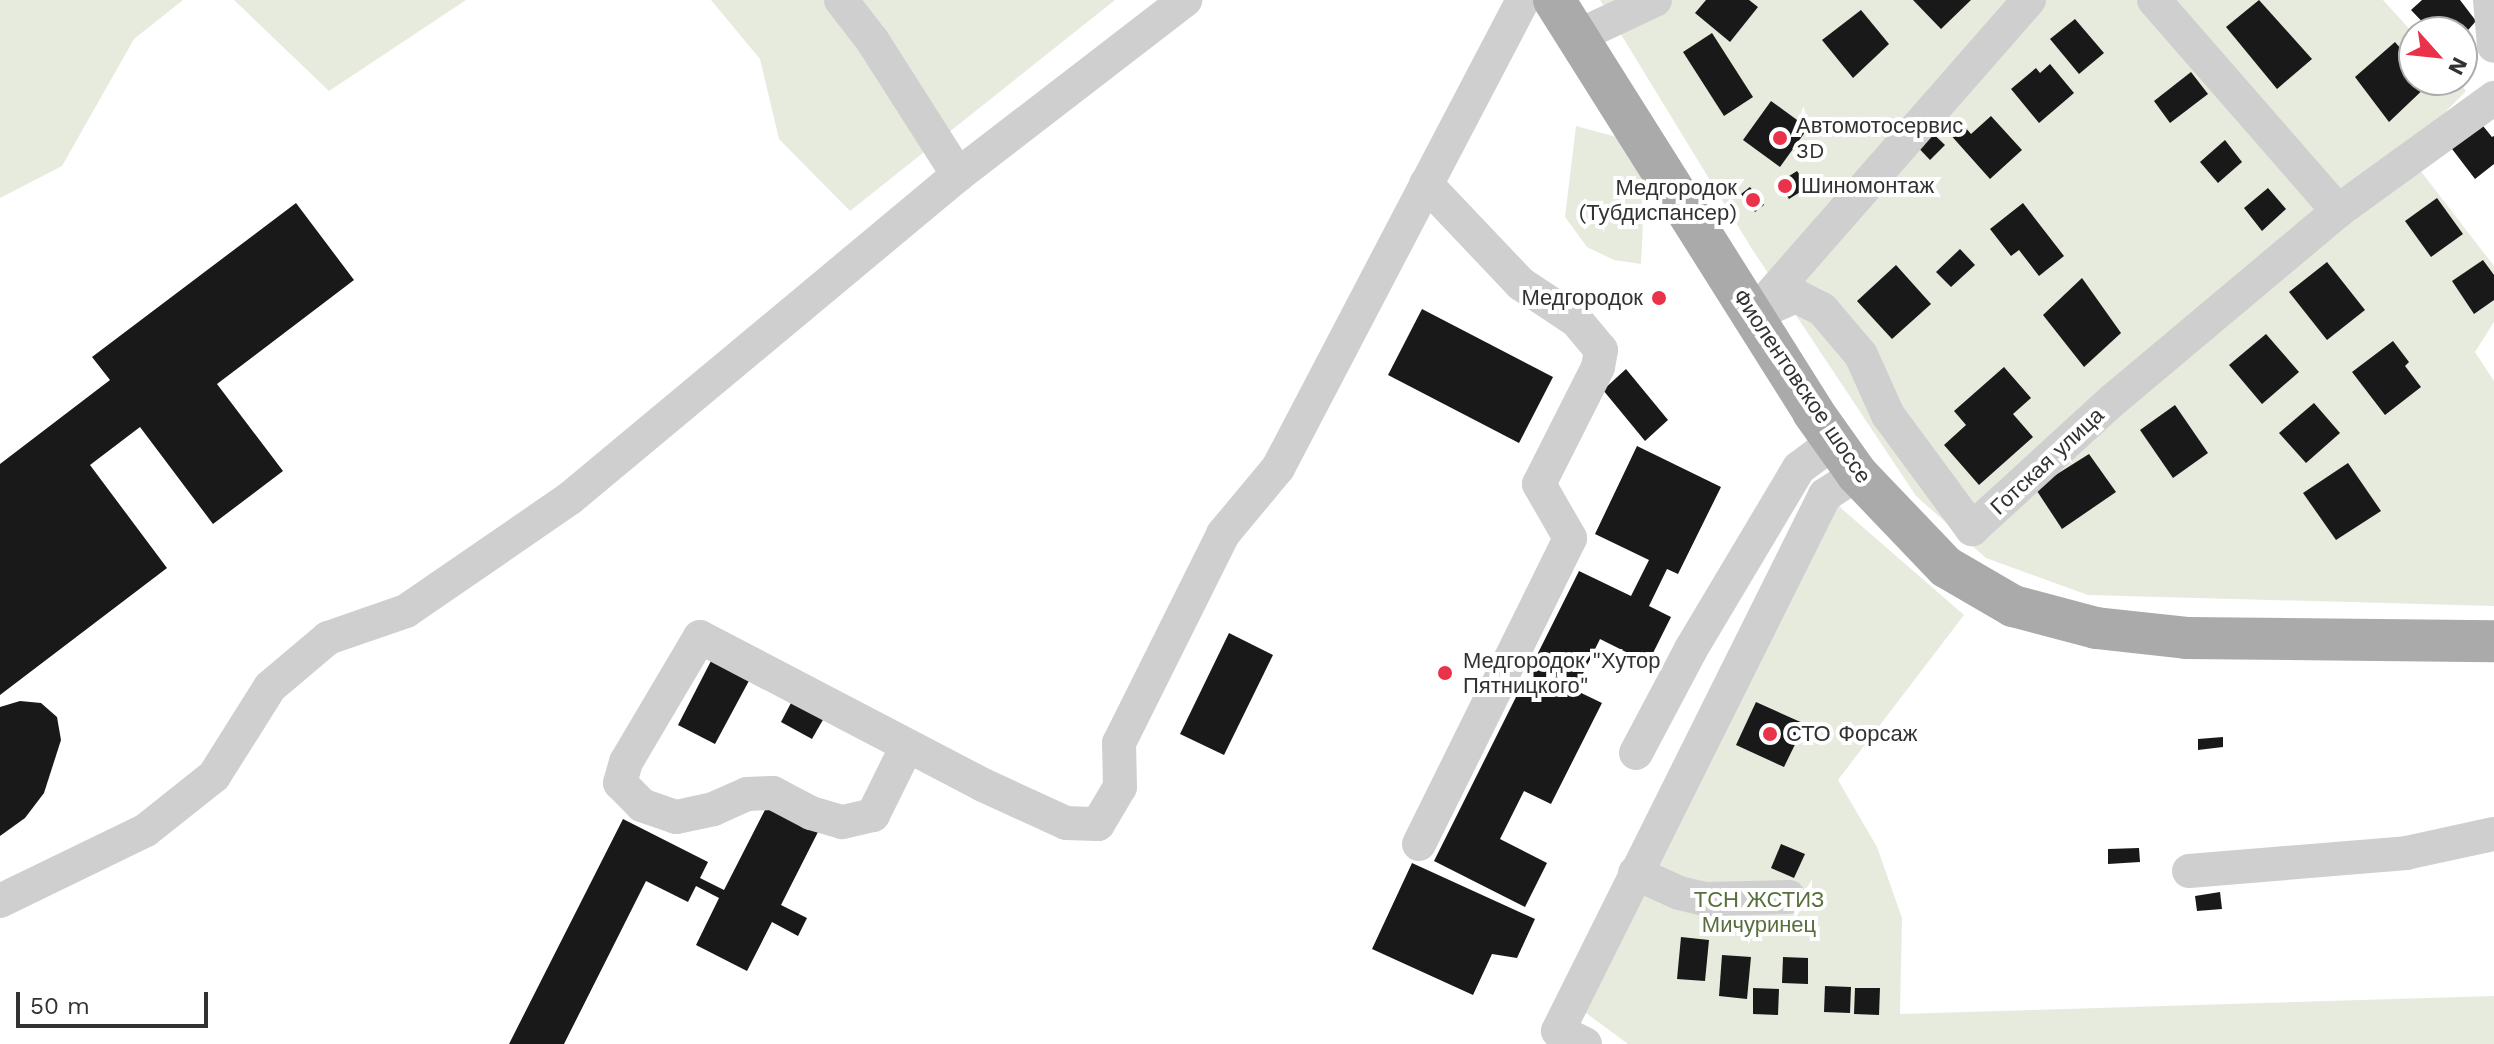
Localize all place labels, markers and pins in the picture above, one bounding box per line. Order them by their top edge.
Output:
place label: Автомотосервис 3D [1796,112,1963,164]
marker: Автомотосервис 3D [1771,129,1789,147]
place label: Шиномонтаж [1801,173,1934,199]
place label: Медгородок (Тубдиспансер) [1579,174,1737,226]
marker: Шиномонтаж [1776,177,1794,195]
marker: Медгородок (Тубдиспансер) [1744,191,1762,209]
place label: Медгородок [1521,285,1643,311]
marker: Медгородок [1650,289,1668,307]
place label: Медгородок "Хутор Пятницкого" [1463,647,1660,698]
marker: Медгородок "Хутор Пятницкого" [1434,662,1456,684]
place label: СТО Форсаж [1786,721,1917,747]
marker: СТО Форсаж [1761,725,1779,743]

